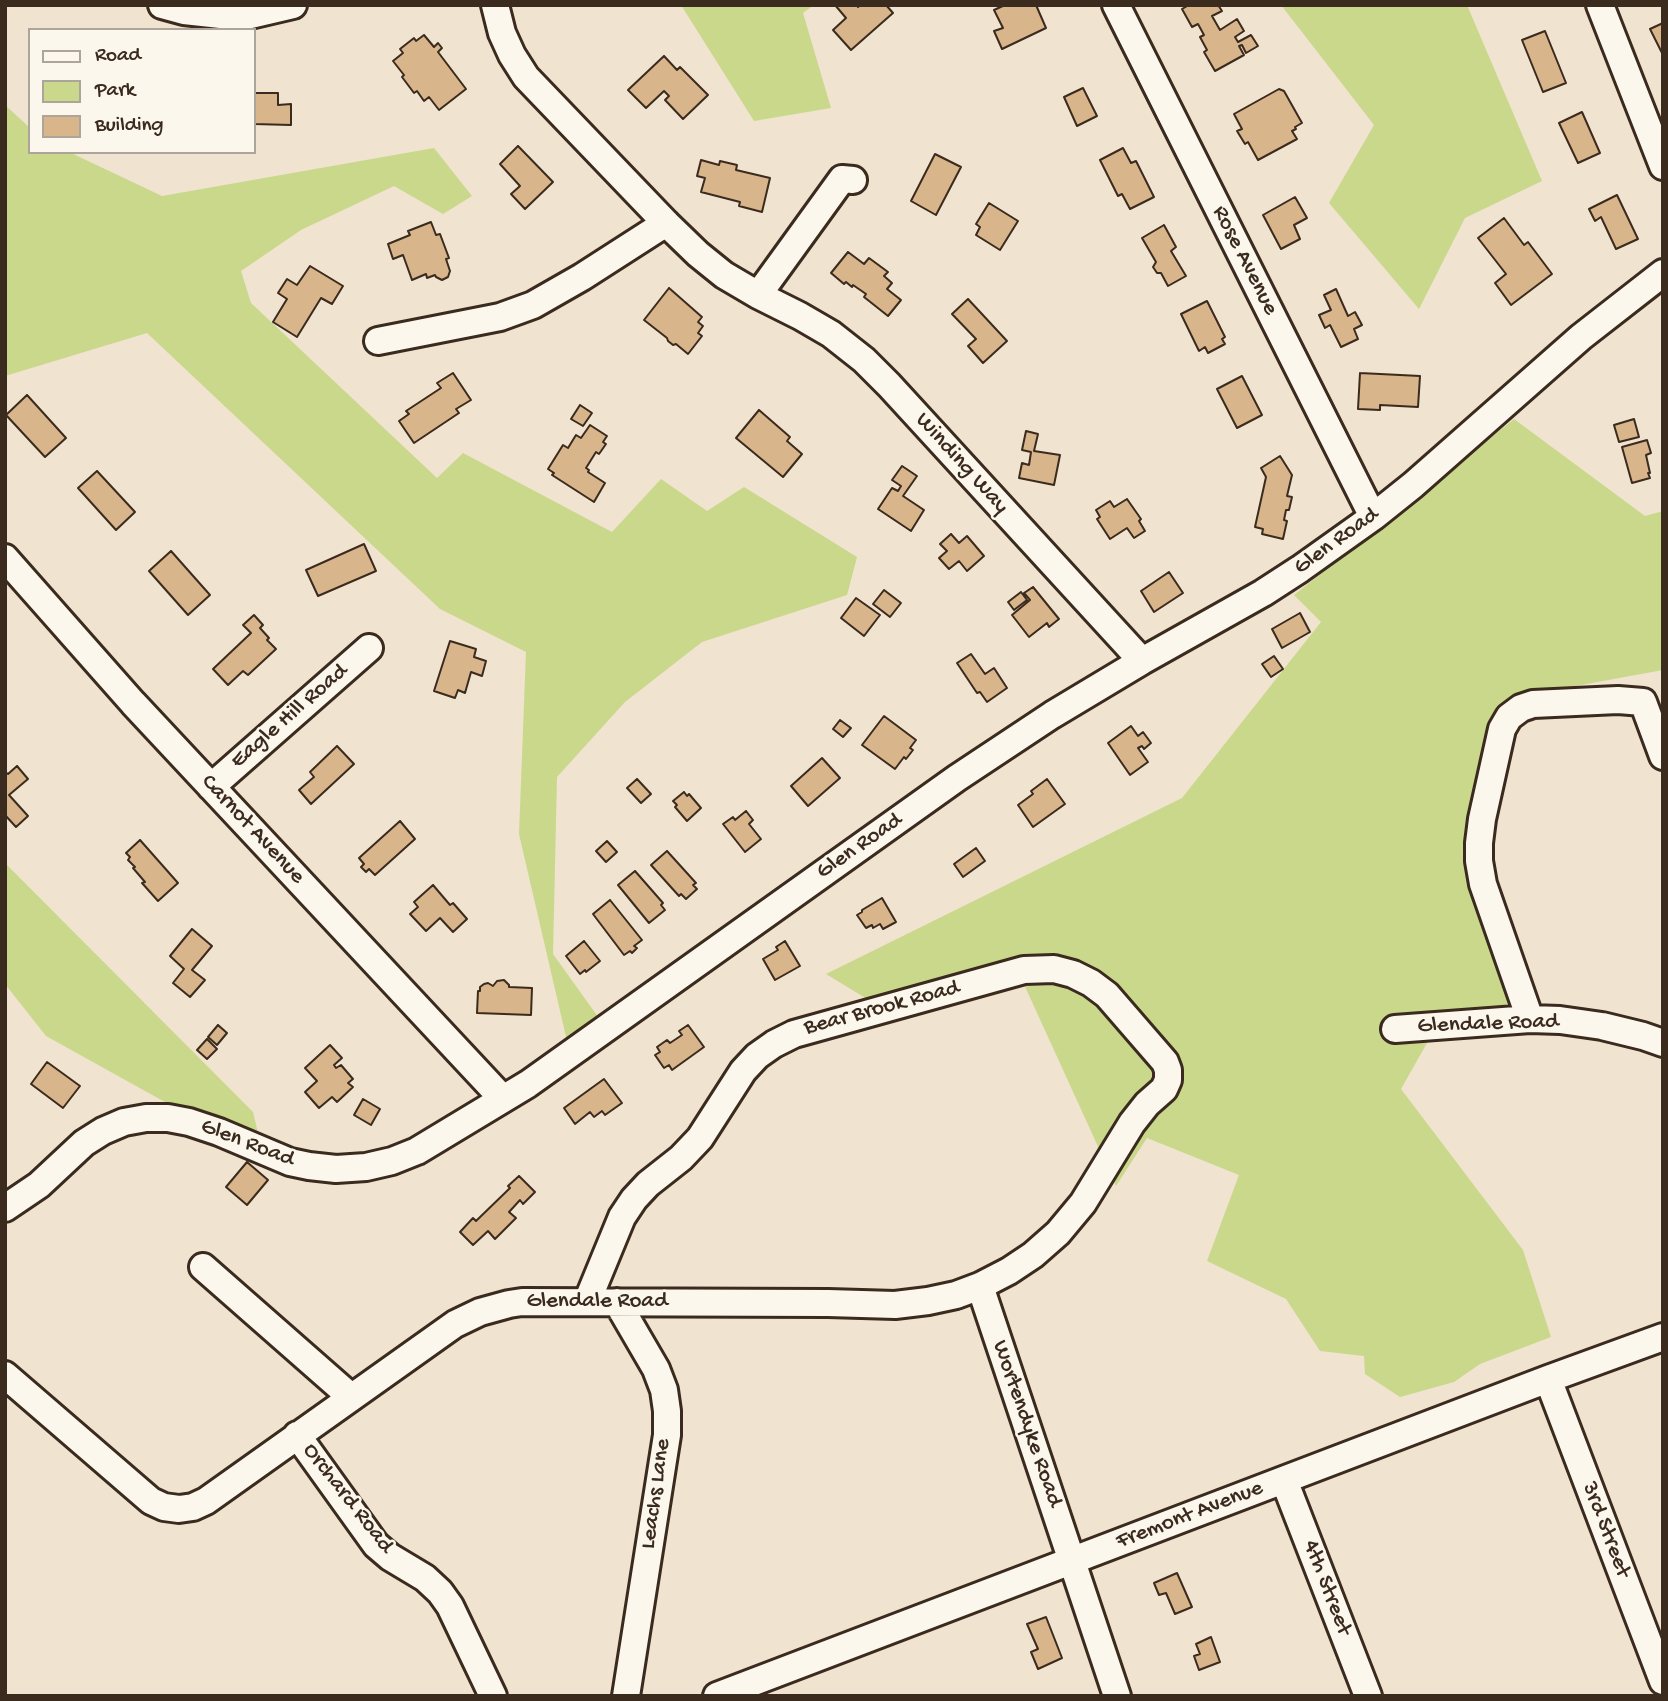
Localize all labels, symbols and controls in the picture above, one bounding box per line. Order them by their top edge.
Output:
legend [28,28,256,154]
text: Road [95,44,141,69]
text: Park [95,79,135,104]
text: Building [95,114,164,139]
street label: Rose Avenue [1205,202,1283,320]
street label: Winding Way [908,408,1014,520]
street label: Glen Road [1289,502,1385,582]
street label: Eagle Hill Road [226,659,354,775]
street label: Carnot Avenue [194,769,310,891]
street label: Glen Road [812,808,908,886]
street label: Bear Brook Road [801,975,963,1043]
street label: Glendale Road [1417,1009,1559,1041]
street label: Glen Road [196,1114,298,1174]
street label: Glendale Road [526,1288,668,1316]
street label: Wortendyke Road [985,1337,1067,1511]
street label: Leachs Lane [636,1437,678,1551]
street label: Orchard Road [295,1438,399,1560]
street label: Fremont Avenue [1113,1475,1267,1557]
street label: 3rd Street [1574,1478,1636,1582]
street label: 4th Street [1295,1537,1357,1639]

